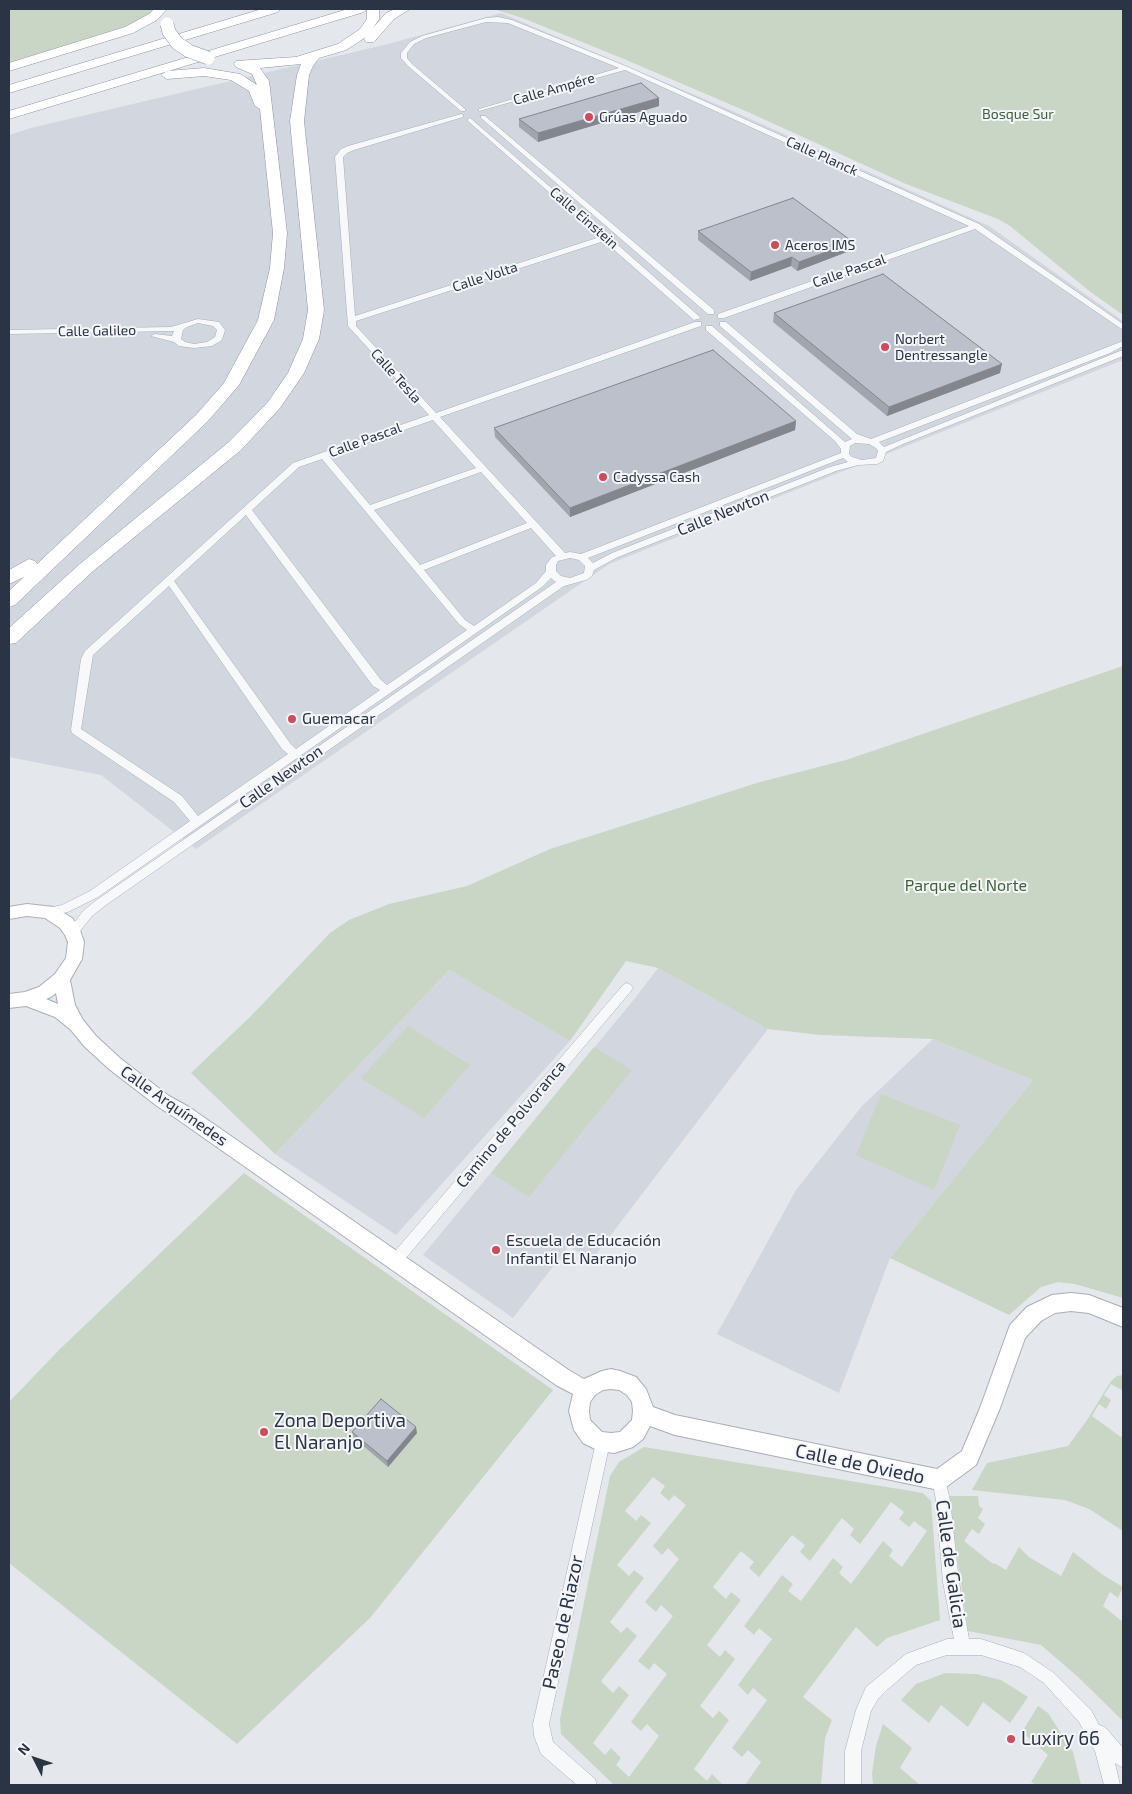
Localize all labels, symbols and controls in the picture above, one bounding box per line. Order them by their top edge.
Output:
street label: Calle Ampére [511,69,597,109]
park label: Bosque Sur [982,106,1054,122]
place label: Grúas Aguado [599,109,687,125]
marker: Grúas Aguado [583,111,595,123]
street label: Calle Planck [783,133,861,179]
street label: Calle Einstein [546,184,622,252]
place label: Aceros IMS [785,237,855,253]
marker: Aceros IMS [769,239,781,251]
street label: Calle Pascal [810,251,888,291]
street label: Calle Volta [450,259,520,295]
street label: Calle Galileo [58,322,136,340]
place label: Norbert Dentressangle [895,331,988,364]
marker: Norbert Dentressangle [879,341,891,353]
street label: Calle Tesla [367,345,425,407]
street label: Calle Pascal [326,419,404,461]
place label: Cadyssa Cash [613,469,700,485]
marker: Cadyssa Cash [597,471,609,483]
street label: Calle Newton [674,486,772,540]
place label: Guemacar [302,709,376,729]
marker: Guemacar [286,713,298,725]
street label: Calle Newton [236,741,326,813]
park label: Parque del Norte [905,876,1027,896]
street label: Camino de Polvoranca [452,1056,570,1192]
street label: Calle Arquímedes [117,1062,231,1150]
place label: Escuela de Educación Infantil El Naranjo [506,1231,661,1269]
marker: Escuela de Educación Infantil El Naranjo [490,1244,502,1256]
place label: Zona Deportiva El Naranjo [274,1410,406,1454]
marker: Zona Deportiva El Naranjo [258,1426,270,1438]
street label: Calle de Oviedo [793,1439,927,1489]
street label: Calle de Galicia [931,1498,971,1630]
street label: Paseo de Riazor [538,1553,588,1691]
place label: Luxiry 66 [1021,1728,1100,1750]
marker: Luxiry 66 [1005,1733,1017,1745]
north arrow [10,1734,60,1784]
text: N [14,1739,33,1758]

